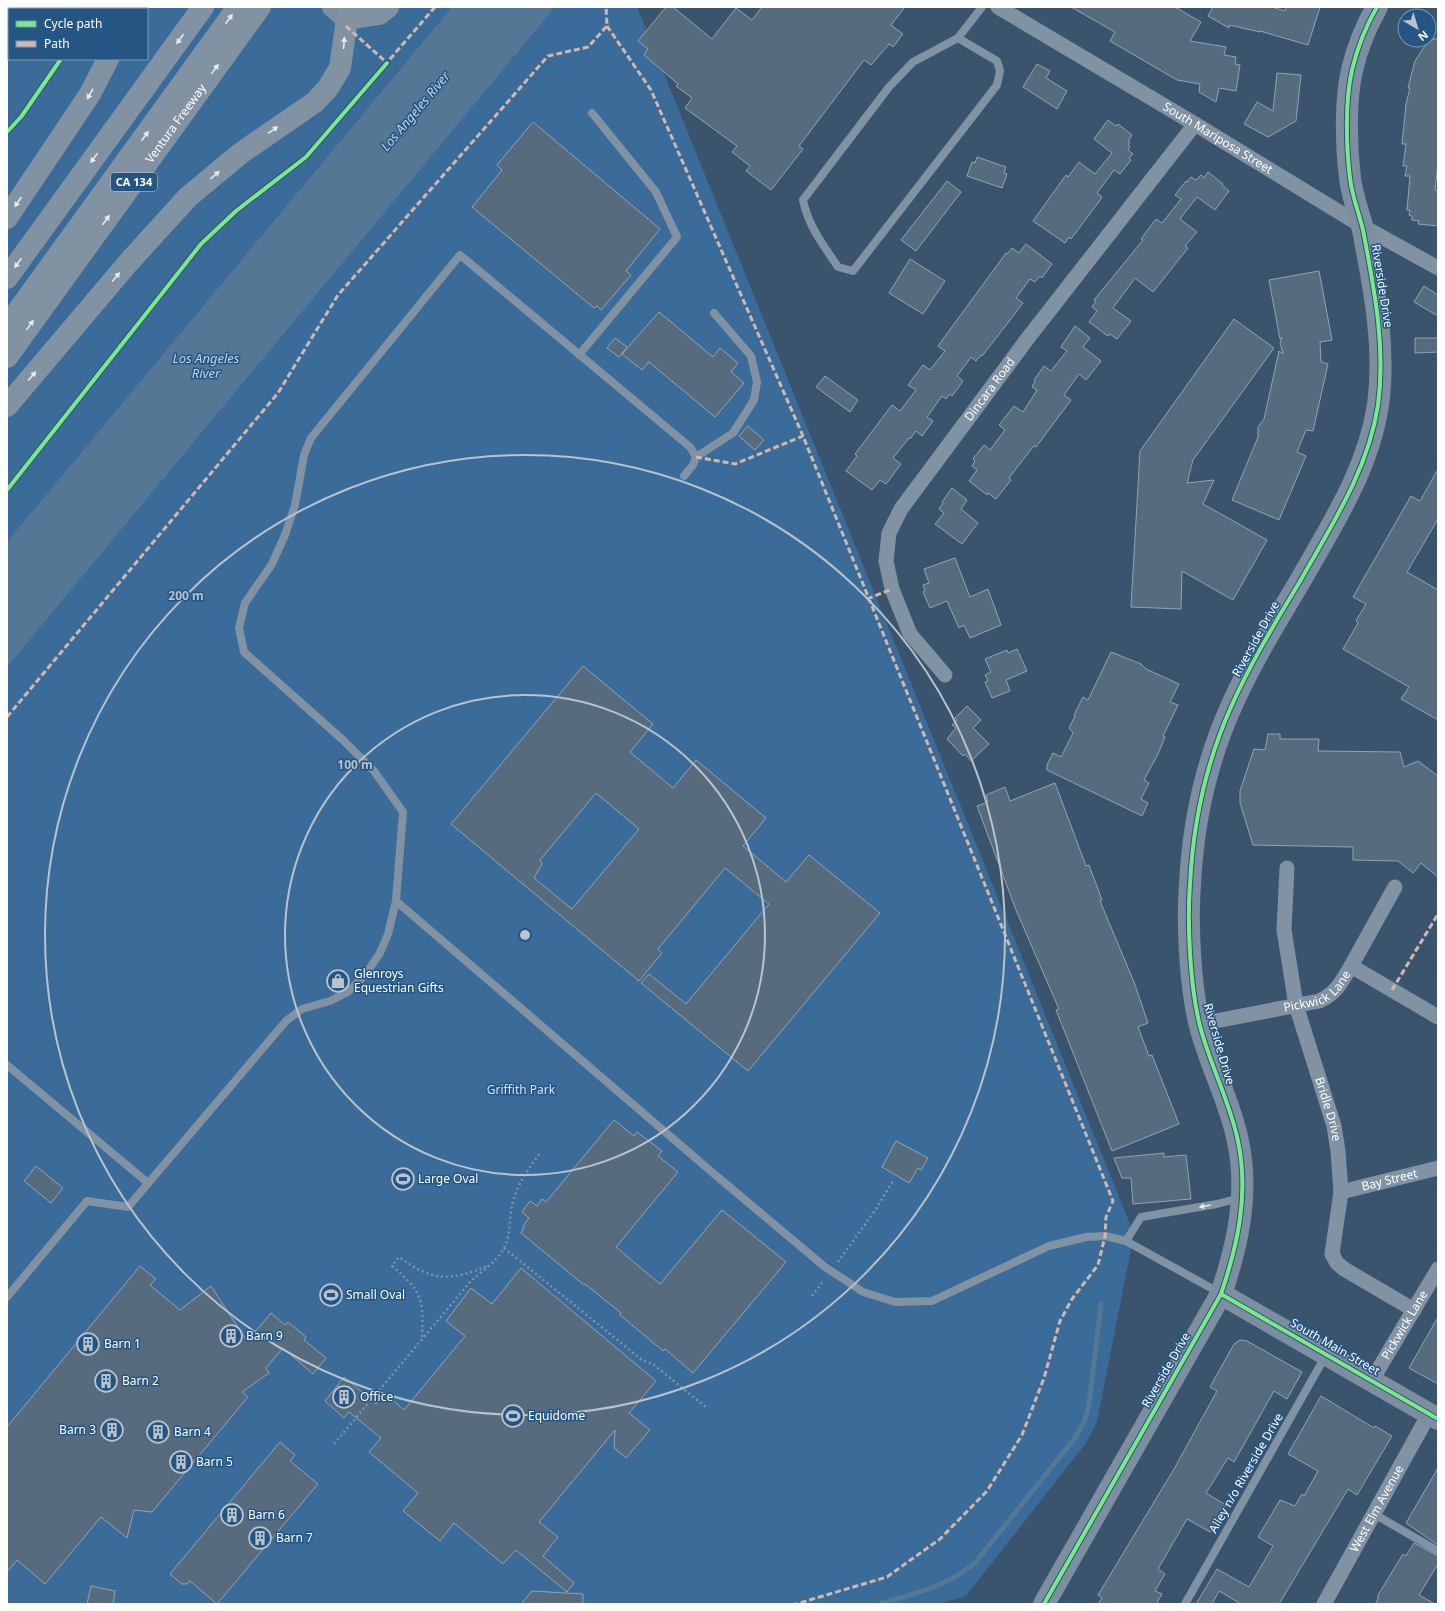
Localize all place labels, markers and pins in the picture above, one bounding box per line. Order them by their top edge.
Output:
centre of rings [518,928,532,942]
place label: Glenroys Equestrian Gifts [354,965,444,996]
shop icon: Glenroys Equestrian Gifts [325,968,351,994]
sports icon: Large Oval [390,1166,416,1192]
place label: Large Oval [418,1170,478,1187]
sports icon: Small Oval [318,1282,344,1308]
place label: Small Oval [346,1286,405,1303]
building icon: Barn 9 [218,1323,244,1349]
place label: Barn 9 [246,1327,283,1344]
building icon: Barn 1 [75,1331,101,1357]
place label: Barn 1 [104,1335,141,1352]
building icon: Barn 2 [93,1368,119,1394]
place label: Barn 2 [122,1372,159,1389]
building icon: Office [331,1384,357,1410]
place label: Office [360,1388,393,1405]
sports icon: Equidome [500,1403,526,1429]
place label: Equidome [528,1407,585,1424]
building icon: Barn 3 [99,1417,125,1443]
building icon: Barn 4 [145,1419,171,1445]
place label: Barn 3 [59,1421,96,1438]
place label: Barn 4 [174,1423,211,1440]
building icon: Barn 5 [168,1449,194,1475]
place label: Barn 5 [196,1453,233,1470]
building icon: Barn 6 [219,1502,245,1528]
place label: Barn 6 [248,1506,285,1523]
building icon: Barn 7 [247,1525,273,1551]
place label: Barn 7 [276,1529,313,1546]

